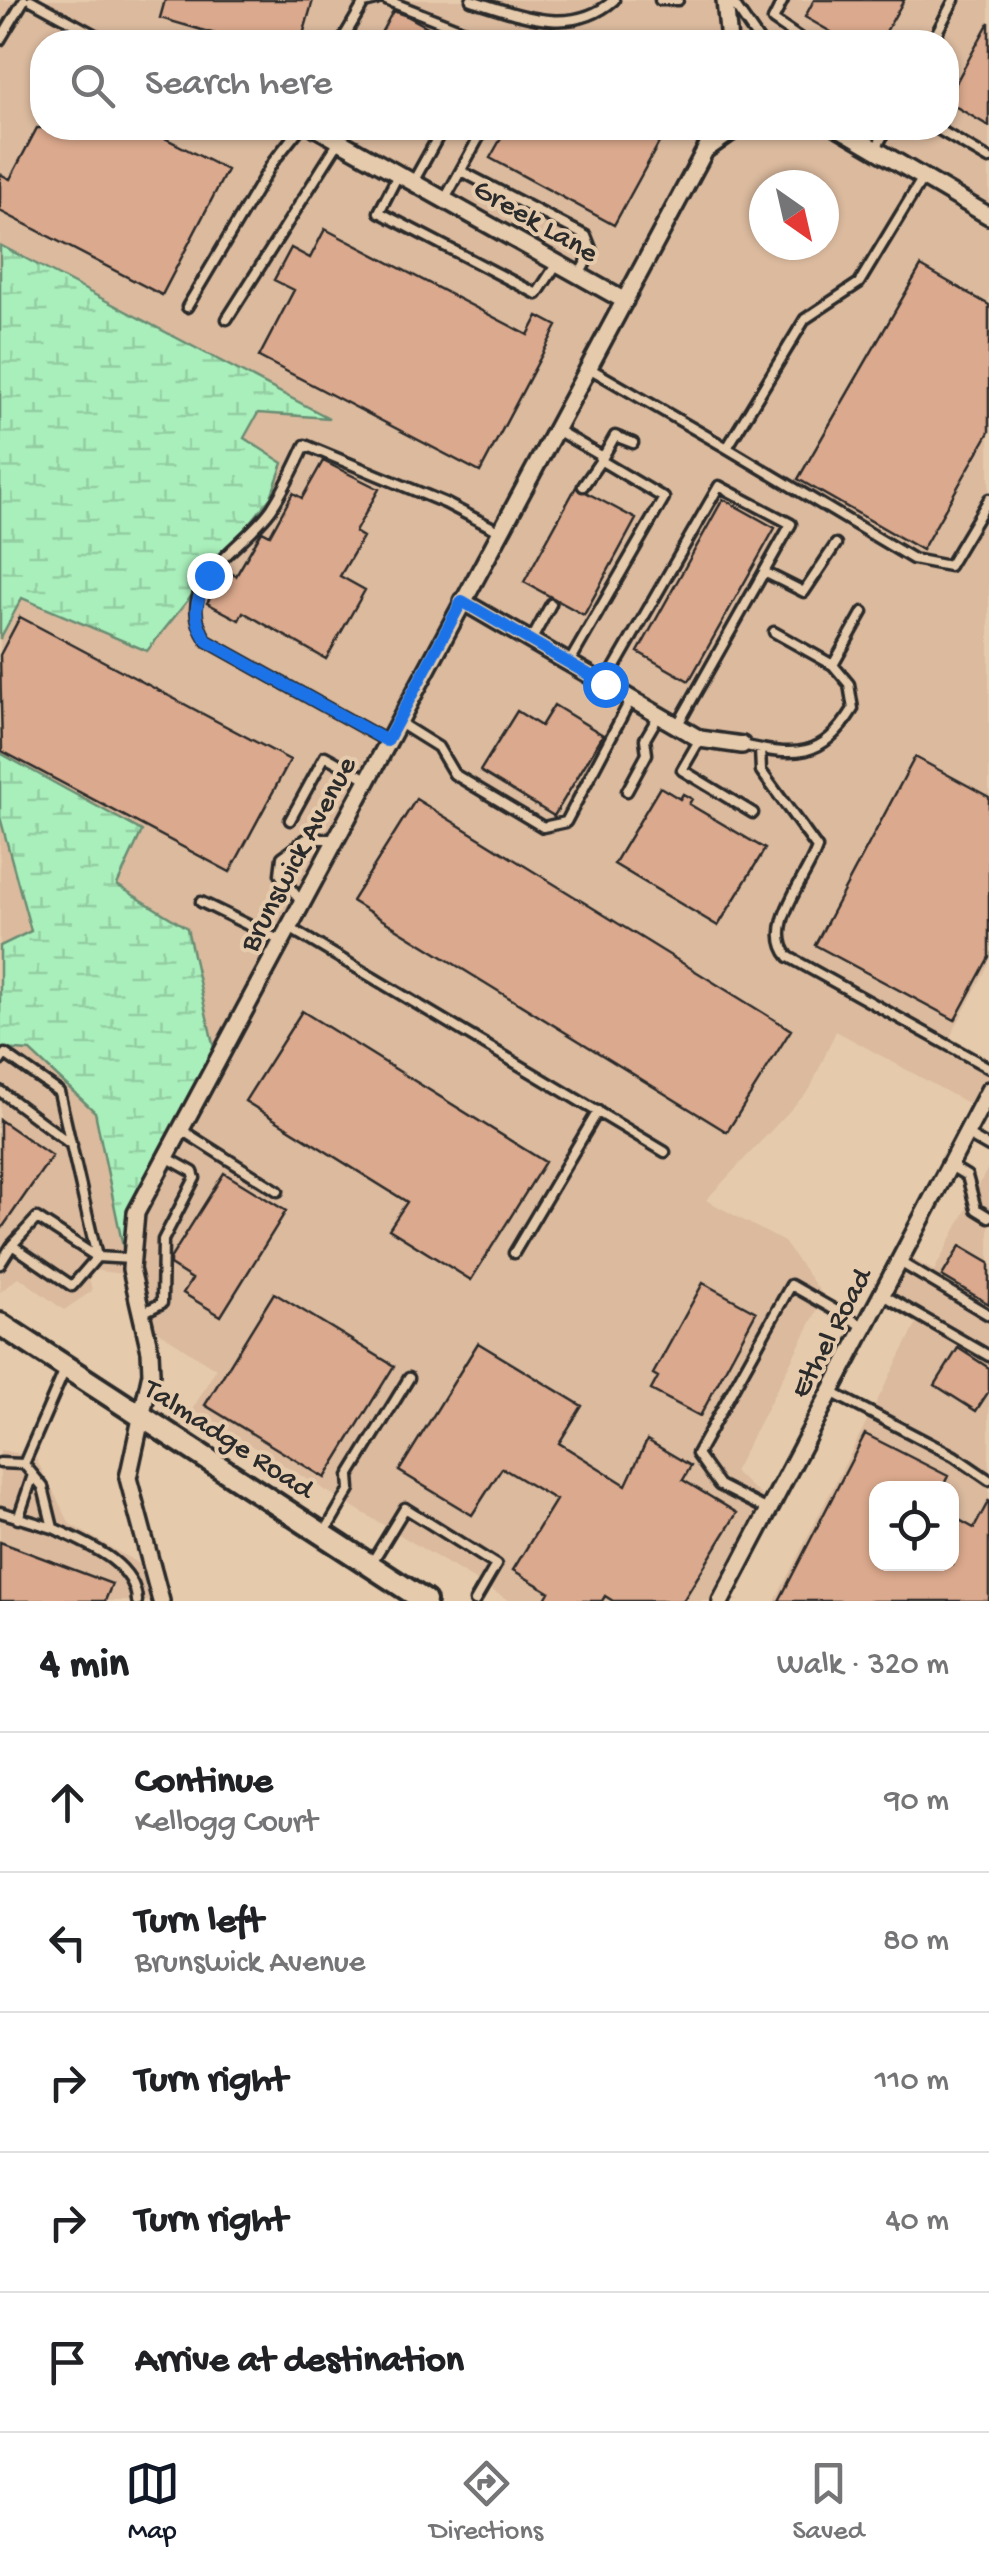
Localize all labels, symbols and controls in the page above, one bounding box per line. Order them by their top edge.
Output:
search box [30,30,959,140]
icon: search [65,58,120,113]
text: Search here [145,63,332,107]
north arrow [749,170,839,260]
street label: Greek Lane [466,173,604,273]
route end [187,553,233,599]
route start [583,662,629,708]
street label: Brunswick Avenue [233,751,366,960]
street label: Ethel Road [784,1261,883,1405]
street label: Talmadge Road [134,1372,321,1510]
map controls [869,1481,959,1571]
button: locate [869,1481,959,1571]
text: 4 min [40,1642,129,1691]
text: Walk · 320 m [777,1647,949,1685]
text: Continue [135,1761,273,1805]
icon: ahead [40,1775,95,1830]
text: 90 m [885,1783,949,1821]
text: Kellogg Court [135,1805,317,1843]
text: Turn left [135,1901,263,1945]
icon: left [40,1915,95,1970]
text: 80 m [883,1923,949,1961]
text: Brunswick Avenue [135,1945,365,1983]
icon: right [40,2055,95,2110]
text: Turn right [135,2060,287,2104]
text: 110 m [875,2063,949,2101]
icon: right [40,2195,95,2250]
text: Turn right [135,2200,287,2244]
text: 40 m [885,2203,949,2241]
icon: arrive [40,2335,95,2390]
text: Arrive at destination [135,2340,464,2384]
tab: Map [125,2456,180,2549]
tab: Directions [429,2456,543,2549]
tab: Saved [792,2456,864,2549]

